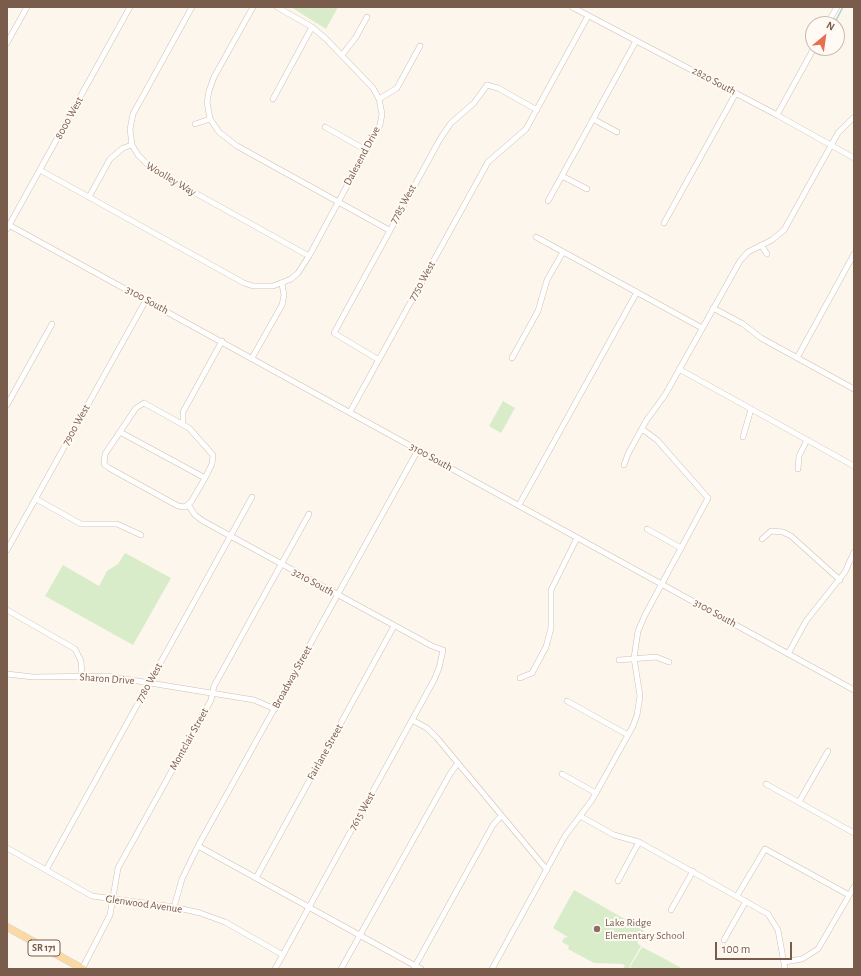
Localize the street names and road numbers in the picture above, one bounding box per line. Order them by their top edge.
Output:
street label: 2820 South [690,64,738,98]
street label: 8000 West [52,94,86,142]
street label: Dalesend Drive [341,124,383,188]
street label: Woolley Way [144,159,198,199]
street label: 7785 West [387,182,419,226]
street label: 7750 West [406,259,438,303]
street label: 3100 South [123,283,171,317]
street label: 7900 West [59,402,93,448]
street label: 3100 South [407,440,455,474]
street label: 3210 South [290,565,336,599]
street label: 3100 South [691,596,739,630]
street label: Broadway Street [269,643,315,711]
street label: 7780 West [133,661,165,705]
street label: Sharon Drive [79,670,135,688]
street label: Montclair Street [167,706,211,772]
street label: Fairlane Street [304,722,346,782]
street label: 7615 West [346,789,378,833]
street label: Glenwood Avenue [105,892,183,916]
road number: SR 171 [28,940,60,956]

